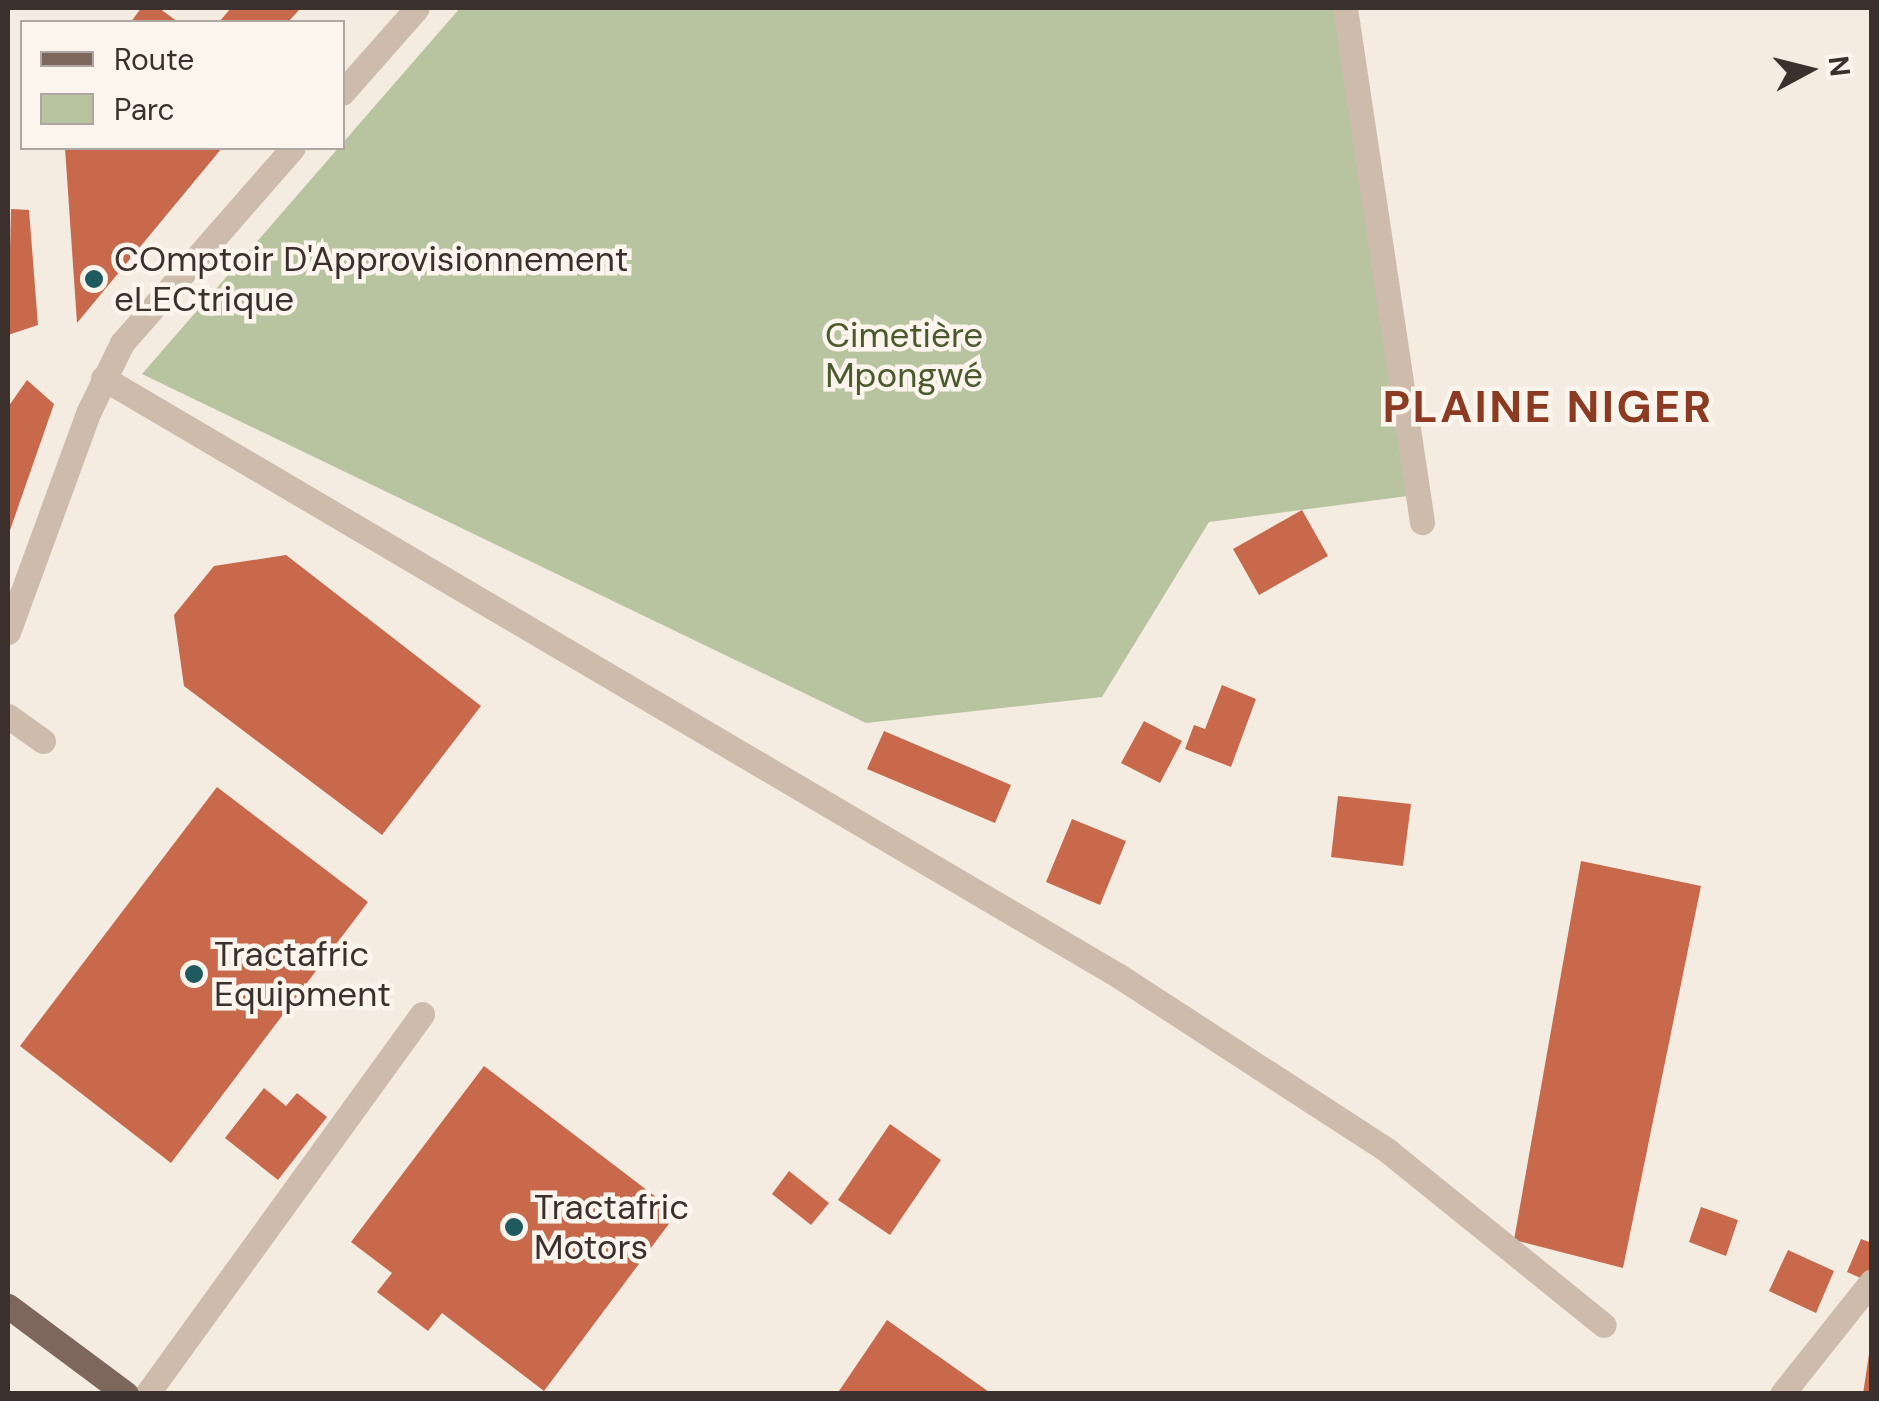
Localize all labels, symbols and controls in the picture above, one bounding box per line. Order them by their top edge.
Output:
legend [20,20,345,150]
north arrow [1759,20,1859,120]
text: Route [114,40,194,79]
text: N [1820,54,1859,79]
text: Parc [114,90,175,129]
place label: COmptoir D'Approvisionnement eLECtrique [114,238,628,320]
marker: COmptoir D'Approvisionnement eLECtrique [83,268,105,290]
park label: Cimetière Mpongwé [825,314,983,396]
district label: PLAINE NIGER [1382,380,1714,434]
place label: Tractafric Equipment [214,933,391,1015]
marker: Tractafric Equipment [183,963,205,985]
place label: Tractafric Motors [534,1186,689,1268]
marker: Tractafric Motors [503,1216,525,1238]

